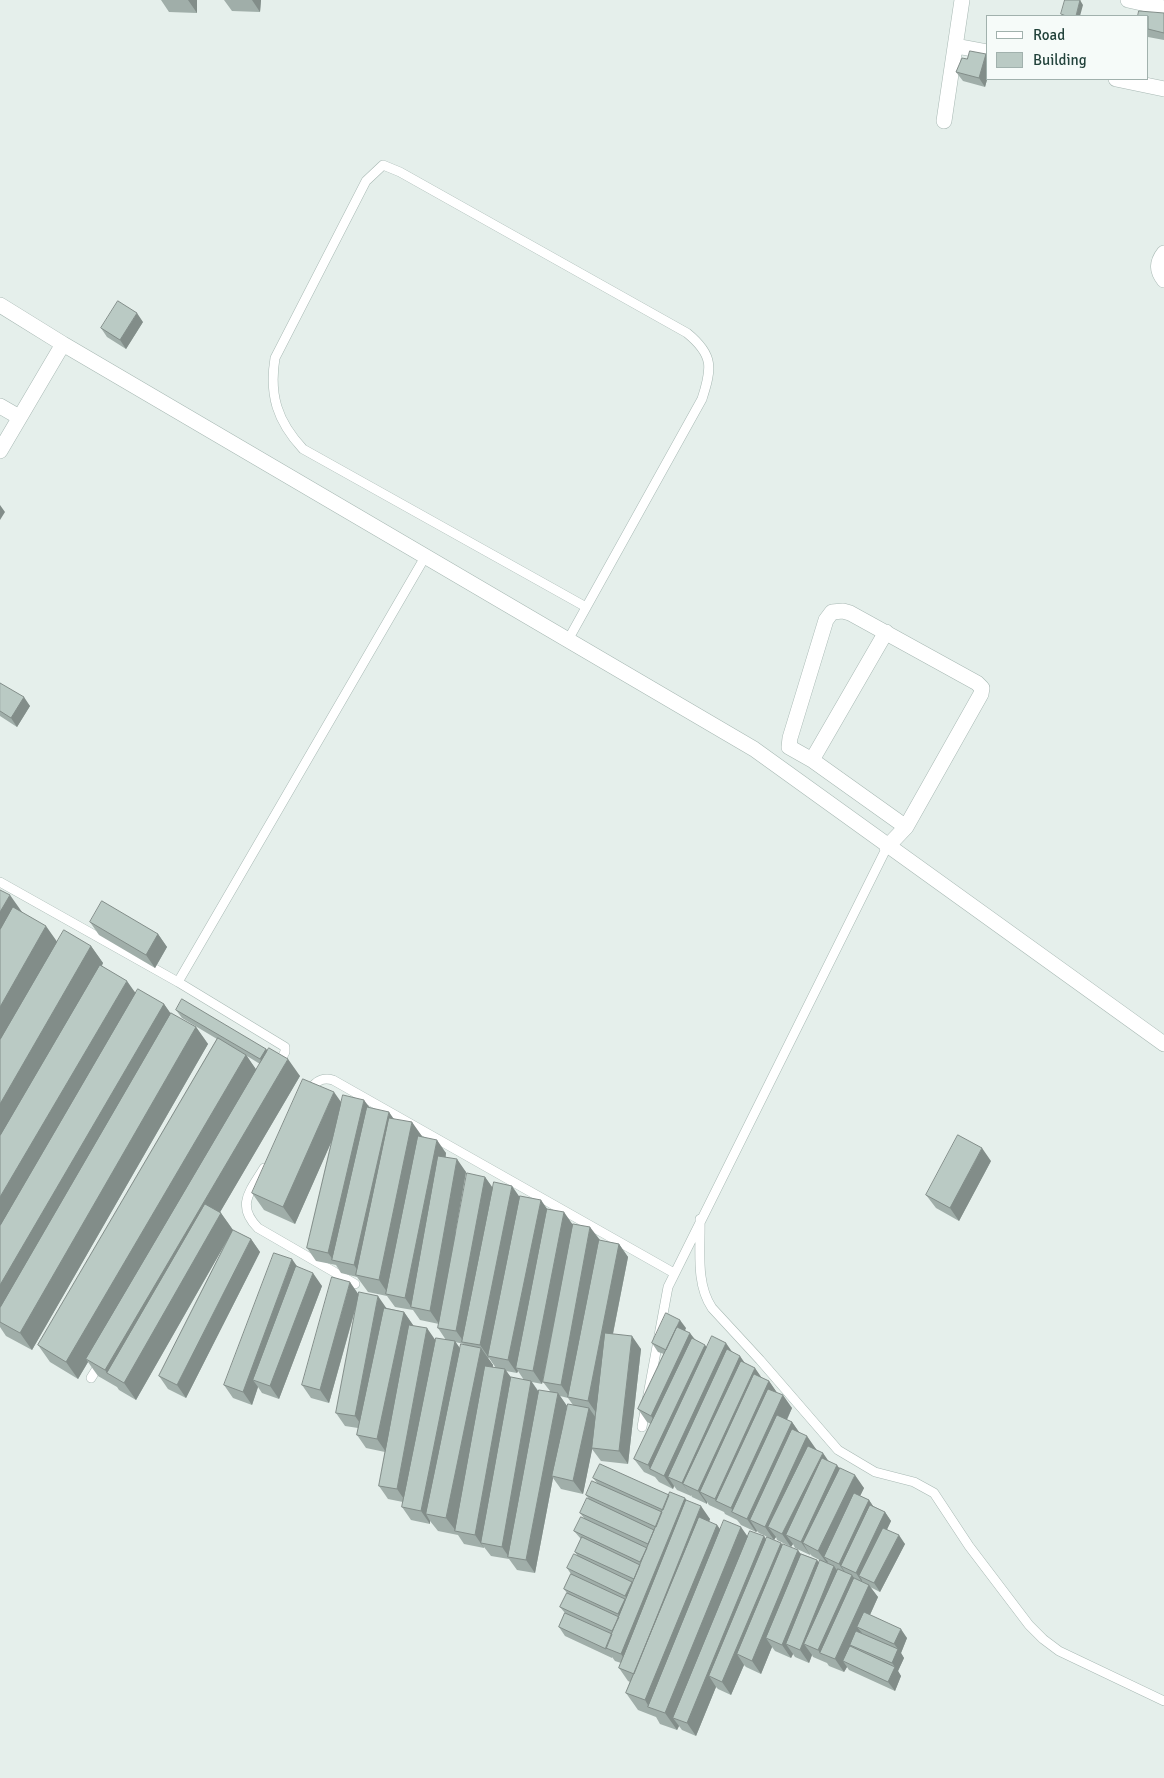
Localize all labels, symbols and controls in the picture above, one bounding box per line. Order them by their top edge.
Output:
legend [986,15,1149,80]
text: Road [1033,26,1065,44]
text: Building [1033,51,1087,69]

